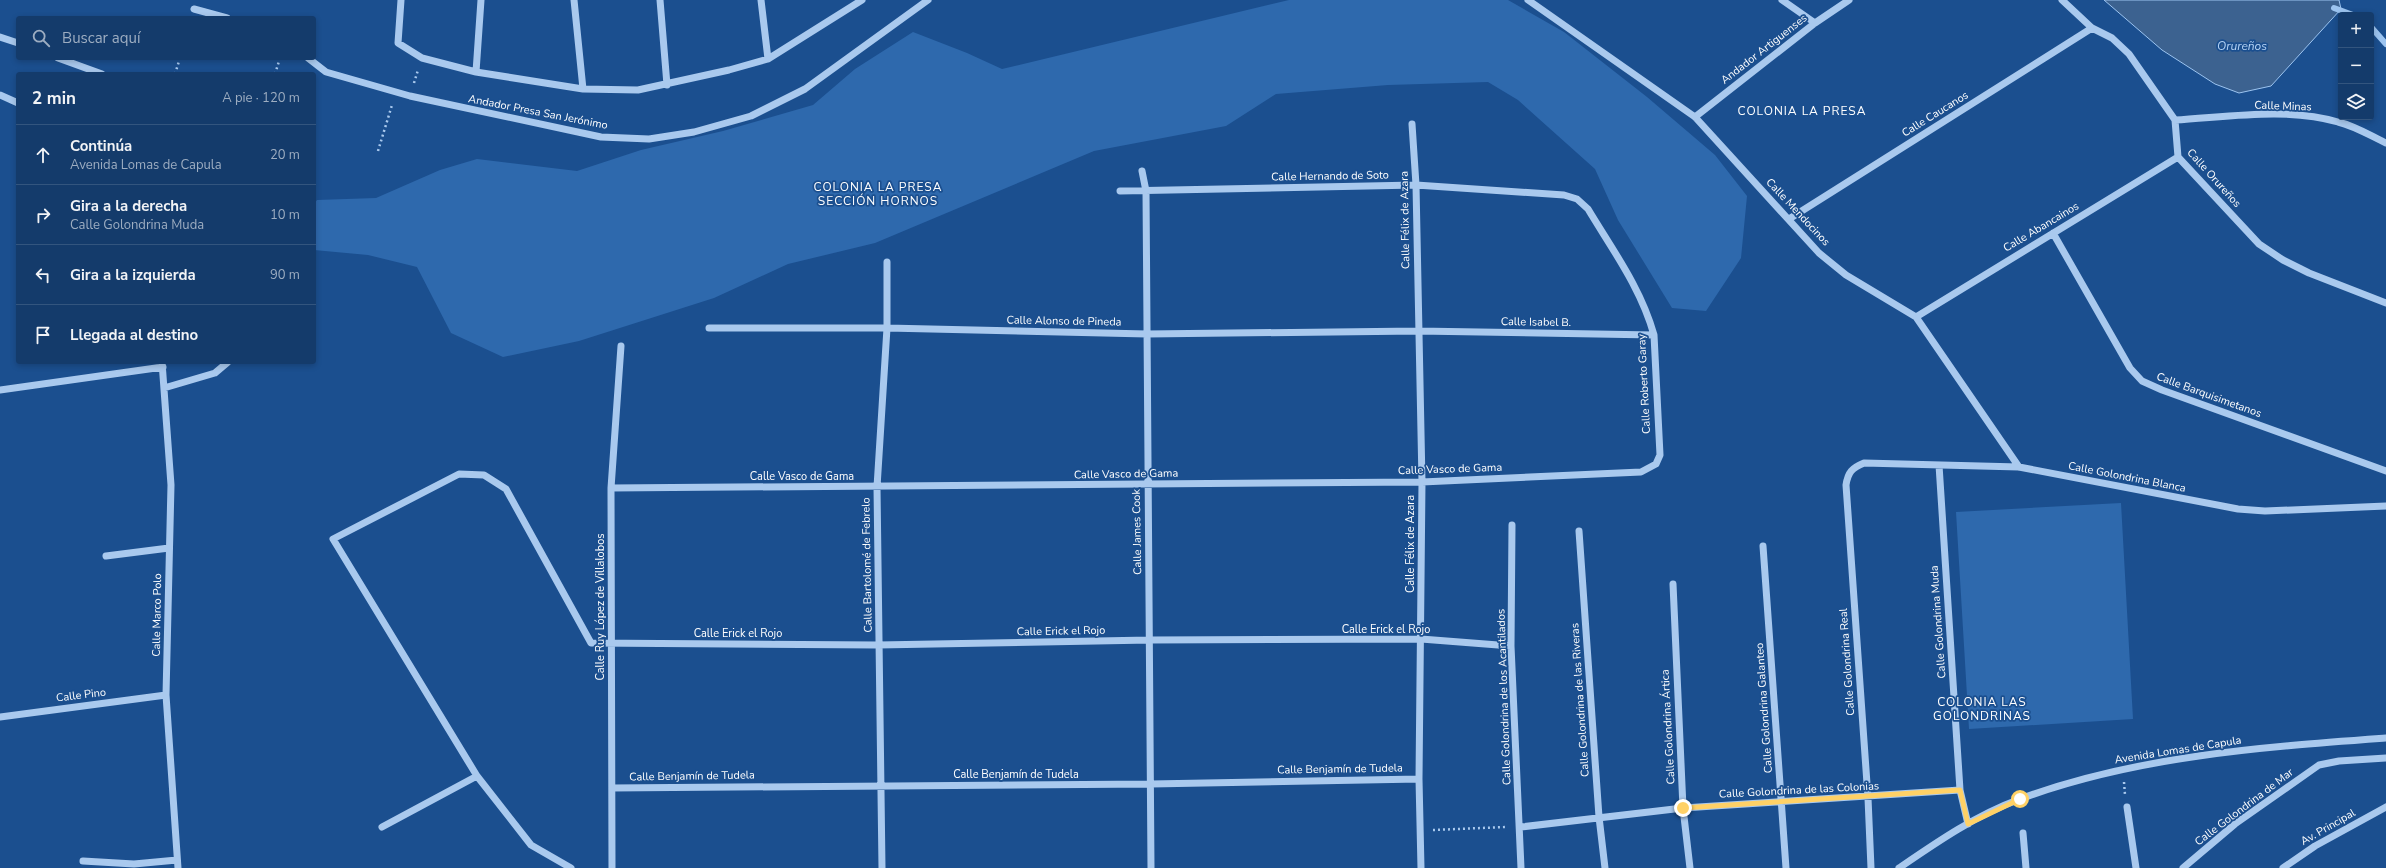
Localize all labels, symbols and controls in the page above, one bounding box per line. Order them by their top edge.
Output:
street label: Andador Artiguenses [1718,11,1810,87]
map controls [2338,12,2374,120]
button: + [2338,12,2374,48]
search box [16,16,316,60]
icon: search [30,27,52,49]
text: Buscar aquí [62,28,140,48]
water label: Orureños [2217,38,2267,54]
button: − [2338,48,2374,84]
button: layers [2338,84,2374,120]
text: 2 min [32,87,76,110]
street label: Calle Caucanos [1899,88,1971,140]
text: A pie · 120 m [222,89,300,107]
street label: Andador Presa San Jerónimo [467,91,609,133]
street label: Calle Minas [2254,98,2312,114]
district label: COLONIA LA PRESA [1738,103,1866,119]
text: Continúa [70,136,132,156]
icon: ahead [32,144,54,166]
street label: Calle Orureños [2184,145,2244,211]
text: 20 m [270,146,300,164]
text: Avenida Lomas de Capula [70,156,222,174]
street label: Calle Hernando de Soto [1271,167,1389,185]
street label: Calle Félix de Azara [1397,171,1413,269]
street label: Calle Mendocinos [1763,175,1833,249]
district label: COLONIA LA PRESA SECCIÓN HORNOS [814,179,942,209]
text: Gira a la derecha [70,196,187,216]
street label: Calle Abancainos [2000,198,2082,256]
icon: right [32,204,54,226]
text: 10 m [270,206,300,224]
text: Calle Golondrina Muda [70,216,204,234]
icon: left [32,264,54,286]
text: Gira a la izquierda [70,265,196,285]
text: 90 m [270,266,300,284]
street label: Calle Alonso de Pineda [1006,312,1122,330]
street label: Calle Isabel B. [1501,314,1571,330]
icon: arrive [32,324,54,346]
text: Llegada al destino [70,325,198,345]
street label: Calle Roberto Garay [1634,333,1654,434]
street label: Calle Barquisimetanos [2154,369,2264,421]
street label: Calle Golondrina Blanca [2067,458,2187,496]
street label: Calle Vasco de Gama [1398,460,1503,478]
street label: Calle Vasco de Gama [1074,466,1178,482]
street label: Calle Vasco de Gama [750,469,854,484]
street label: Calle James Cook [1129,489,1145,575]
street label: Calle Félix de Azara [1403,495,1418,593]
street label: Calle Bartolomé de Febrelo [858,497,876,633]
street label: Calle Ruy López de Villalobos [593,533,608,681]
street label: Calle Golondrina Muda [1927,565,1949,679]
street label: Calle Marco Polo [149,573,165,657]
street label: Calle Golondrina Real [1836,607,1858,716]
street label: Calle Golondrina de los Acantilados [1493,608,1515,786]
street label: Calle Erick el Rojo [1342,622,1430,637]
street label: Calle Erick el Rojo [1017,623,1105,639]
street label: Calle Golondrina de las Riveras [1567,623,1593,777]
street label: Calle Erick el Rojo [694,626,782,641]
street label: Calle Golondrina Galanteo [1752,642,1776,774]
street label: Calle Golondrina Ártica [1656,669,1679,785]
street label: Calle Pino [55,685,107,705]
district label: COLONIA LAS GOLONDRINAS [1933,694,2031,724]
street label: Avenida Lomas de Capula [2113,733,2243,767]
street label: Calle Benjamín de Tudela [1277,760,1403,778]
street label: Calle Golondrina de Mar [2192,765,2296,849]
street label: Calle Benjamín de Tudela [629,767,755,785]
street label: Calle Benjamín de Tudela [953,767,1079,782]
street label: Calle Golondrina de las Colonias [1719,778,1879,802]
route start [2011,790,2029,808]
route end [1674,799,1692,817]
street label: Av. Principal [2298,805,2359,849]

